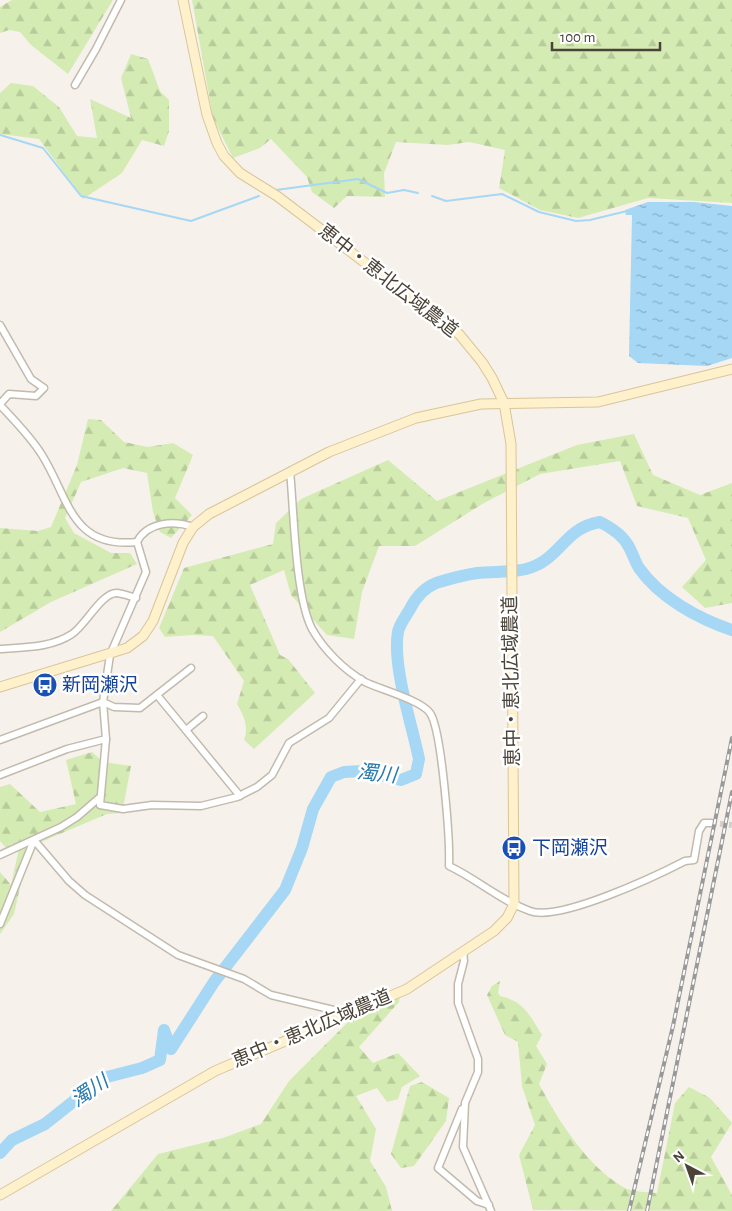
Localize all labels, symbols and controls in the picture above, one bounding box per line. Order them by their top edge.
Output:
scale bar [552,20,660,52]
text: 100 m [560,30,595,45]
street label: 恵中・恵北広域農道 [315,219,462,341]
street label: 恵中・恵北広域農道 [499,595,523,767]
bus stop icon: 新岡瀬沢 [32,672,58,698]
place label: 新岡瀬沢 [62,675,138,695]
water label: 濁川 [356,761,400,786]
bus stop icon: 下岡瀬沢 [501,835,527,861]
place label: 下岡瀬沢 [532,838,608,858]
street label: 恵中・恵北広域農道 [229,985,394,1071]
water label: 濁川 [67,1070,114,1110]
north arrow [662,1141,712,1191]
text: N [671,1148,687,1165]

